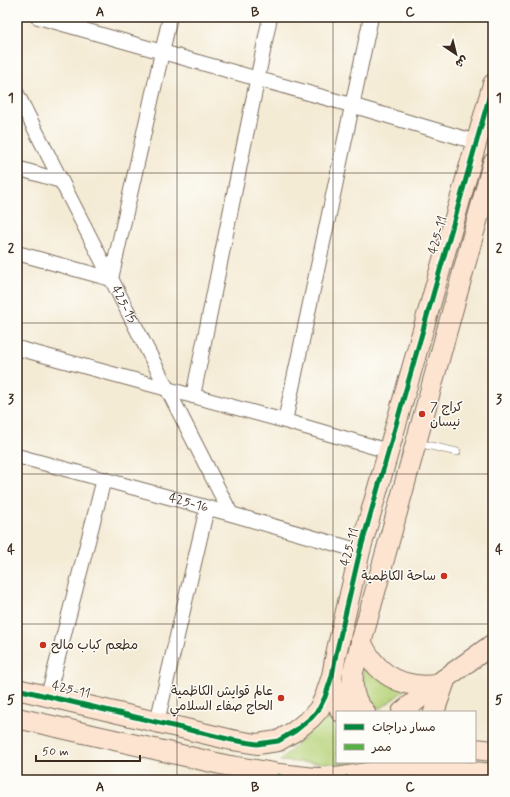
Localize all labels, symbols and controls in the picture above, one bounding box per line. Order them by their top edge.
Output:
text: A [96,4,104,21]
text: B [251,4,260,21]
text: C [405,4,415,21]
north arrow [436,34,476,74]
text: ش [452,52,470,71]
text: 1 [8,90,14,107]
text: 1 [496,90,502,107]
street label: 425-11 [424,214,452,256]
text: 2 [8,240,15,257]
text: 2 [496,240,503,257]
street label: 425-15 [107,282,141,326]
text: 3 [8,391,14,408]
text: 3 [496,391,502,408]
place label: كراج 7 نيسان [430,399,463,431]
marker: كراج 7 نيسان [417,409,427,419]
street label: 425-16 [167,489,211,516]
street label: 425-11 [337,526,363,568]
text: 4 [7,542,15,559]
text: 4 [495,542,503,559]
place label: ساحة الكاظمية [361,568,436,585]
marker: ساحة الكاظمية [439,571,449,581]
place label: مطعم كباب مالح [51,637,138,655]
marker: مطعم كباب مالح [38,640,48,650]
street label: 425-11 [50,677,92,703]
place label: عالم قوايش الكاظمية الحاج صفاء السلامي [170,683,273,717]
text: 5 [7,692,15,709]
text: 5 [495,692,503,709]
marker: عالم قوايش الكاظمية الحاج صفاء السلامي [276,693,286,703]
legend [336,711,476,763]
text: مسار دراجات [372,720,436,736]
scale bar [36,737,140,763]
text: ممر [371,740,391,756]
text: 50 m [42,744,69,760]
text: A [96,779,104,796]
text: B [251,779,260,796]
text: C [405,779,415,796]

